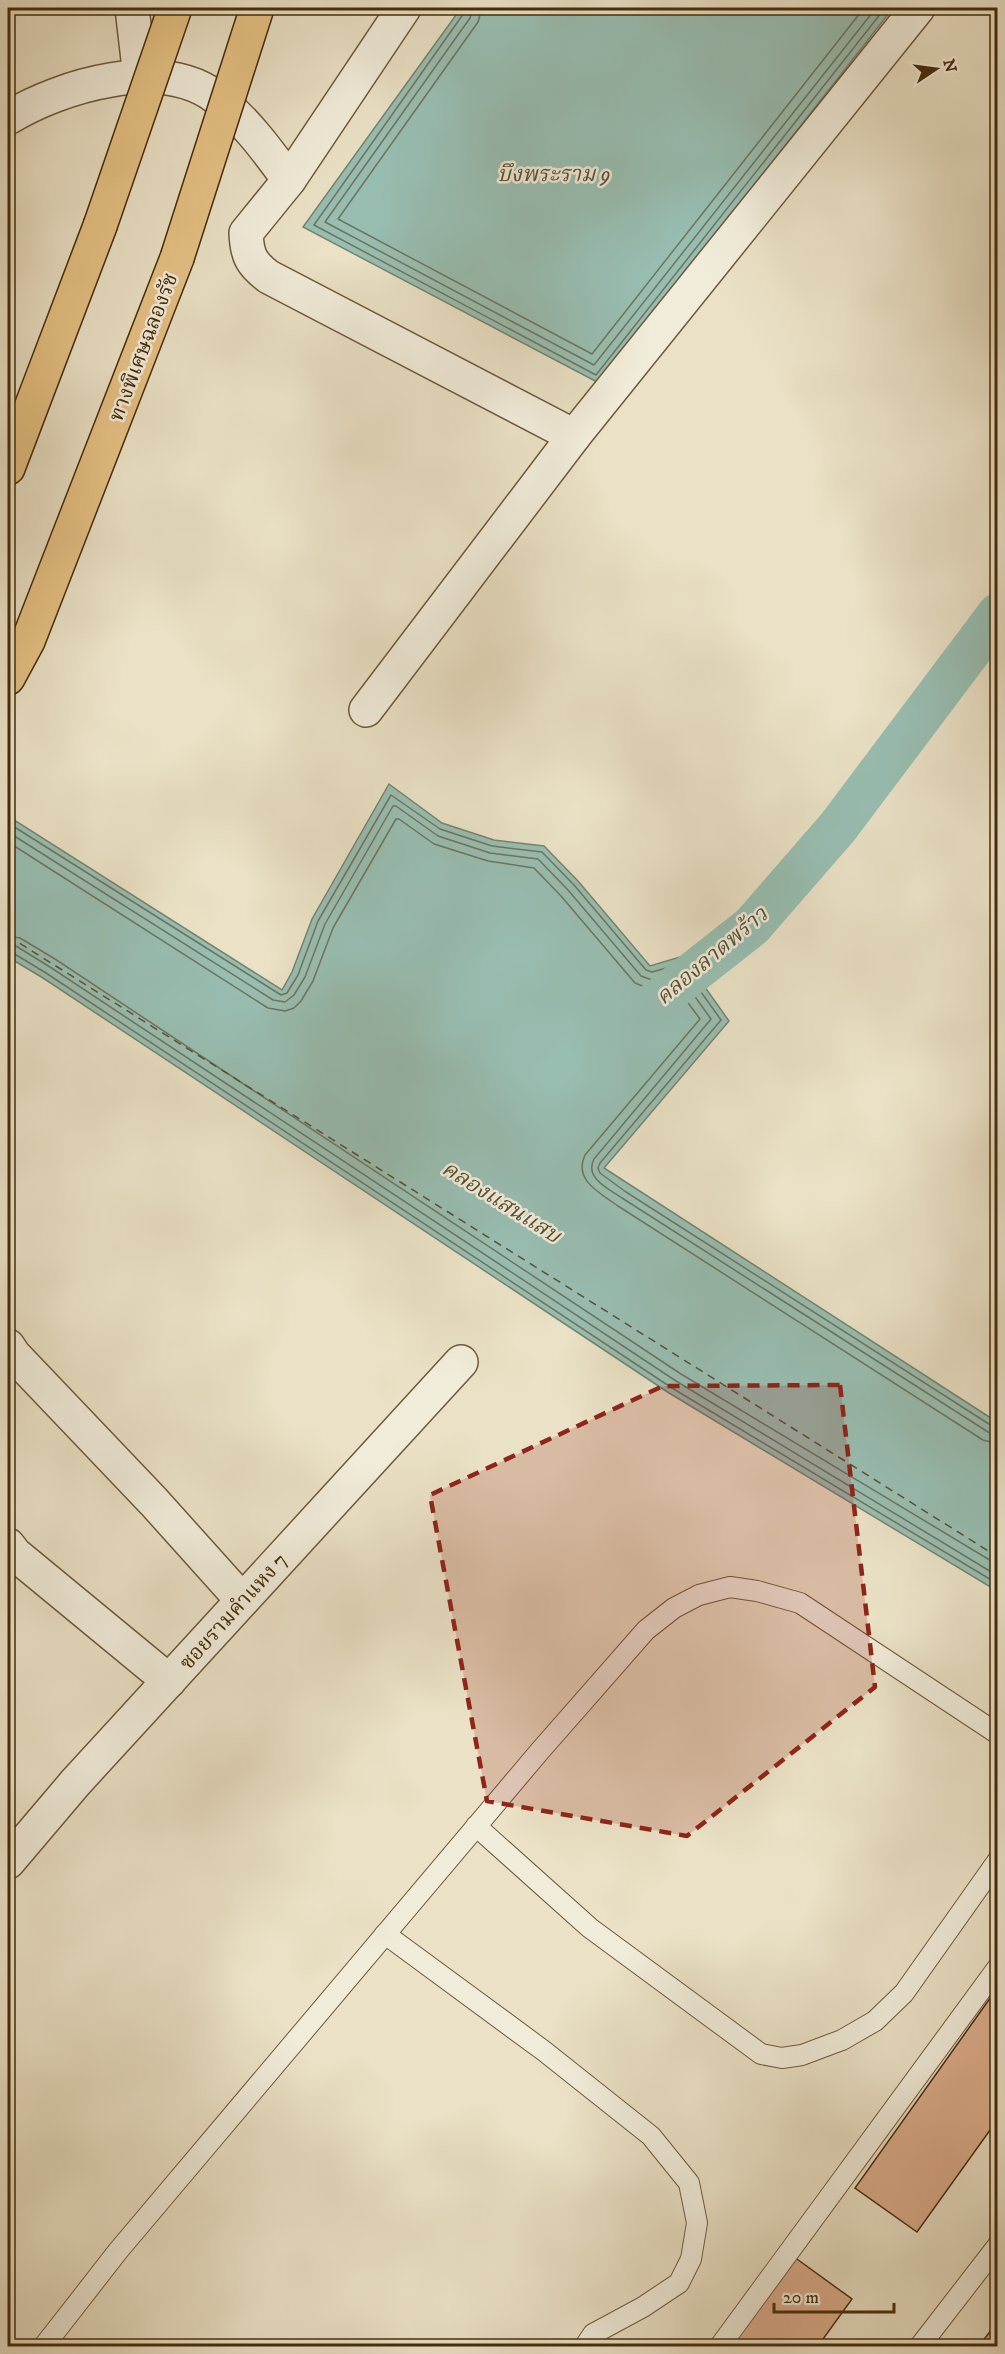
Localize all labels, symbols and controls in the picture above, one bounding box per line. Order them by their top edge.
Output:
north arrow [906,39,966,99]
text: N [938,57,961,75]
water label: บึงพระราม 9 [497,161,611,188]
street label: ทางพิเศษฉลองรัช [104,270,184,425]
water label: คลองลาดพร้าว [650,901,774,1011]
water label: คลองแสนแสบ [437,1155,567,1250]
street label: ซอยรามคำแหง 7 [174,1548,293,1676]
scale bar [774,2276,894,2314]
text: 20 m [783,2287,819,2309]

